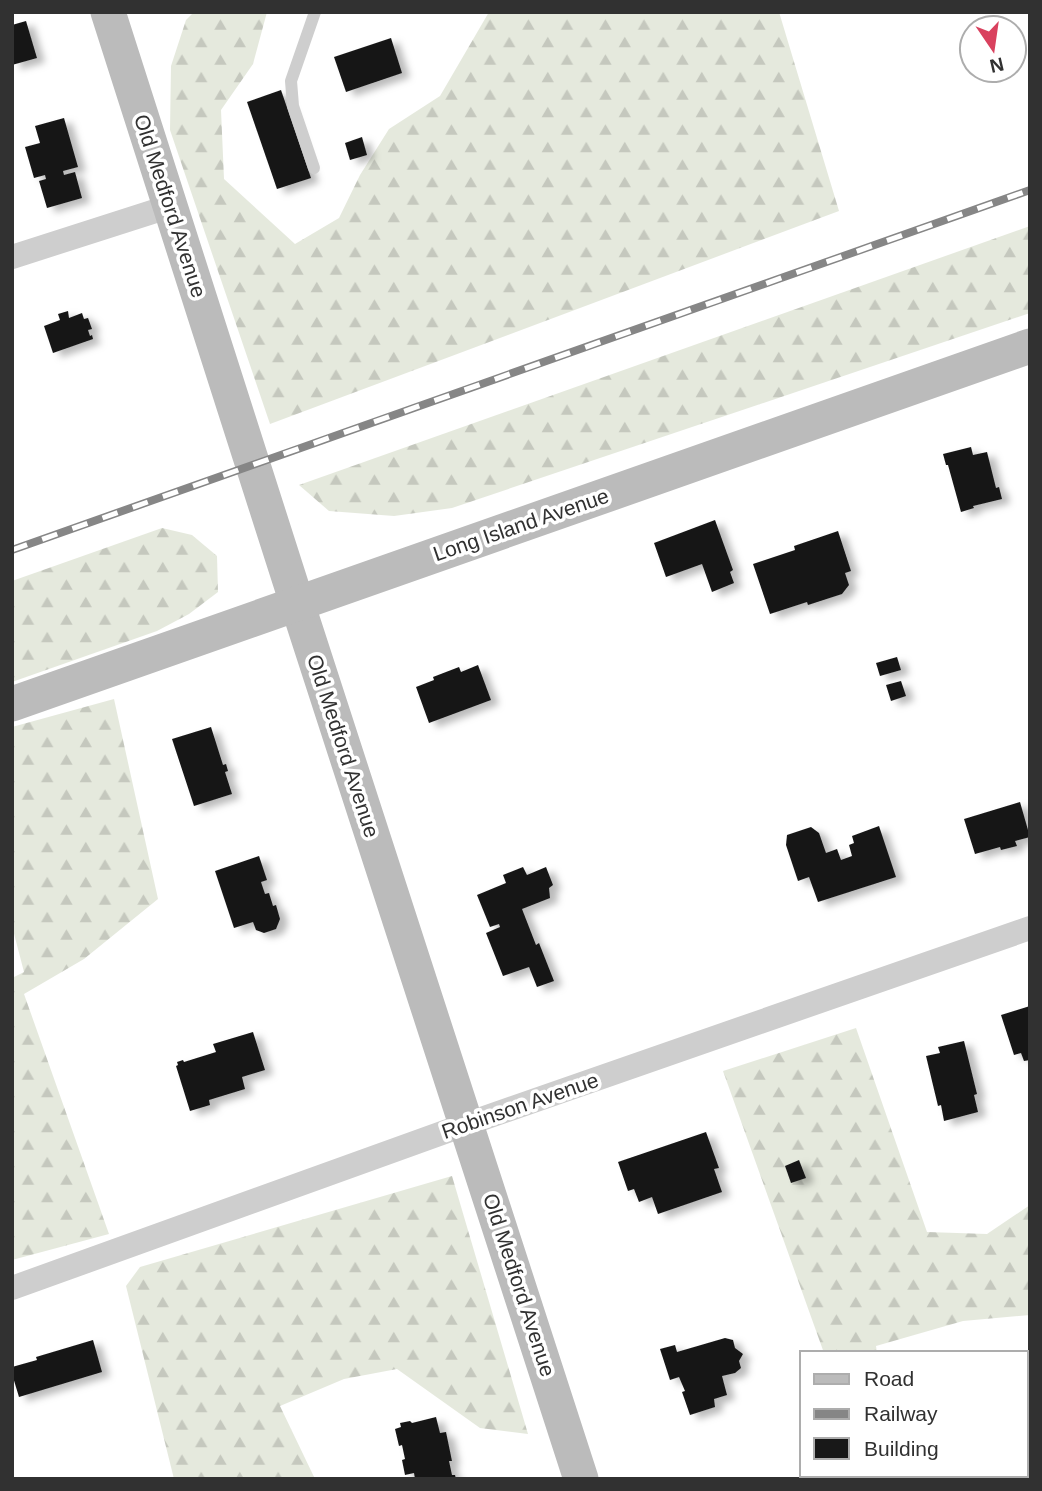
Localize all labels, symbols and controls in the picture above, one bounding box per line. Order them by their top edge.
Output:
north arrow [958,14,1028,84]
text: N [988,53,1006,77]
street label: Old Medford Avenue [130,111,211,300]
street label: Long Island Avenue [430,484,612,565]
street label: Old Medford Avenue [303,651,384,840]
street label: Robinson Avenue [438,1068,601,1143]
street label: Old Medford Avenue [479,1190,560,1379]
legend [800,1351,1028,1477]
text: Road [864,1367,914,1390]
text: Railway [864,1402,938,1425]
text: Building [864,1437,939,1460]

